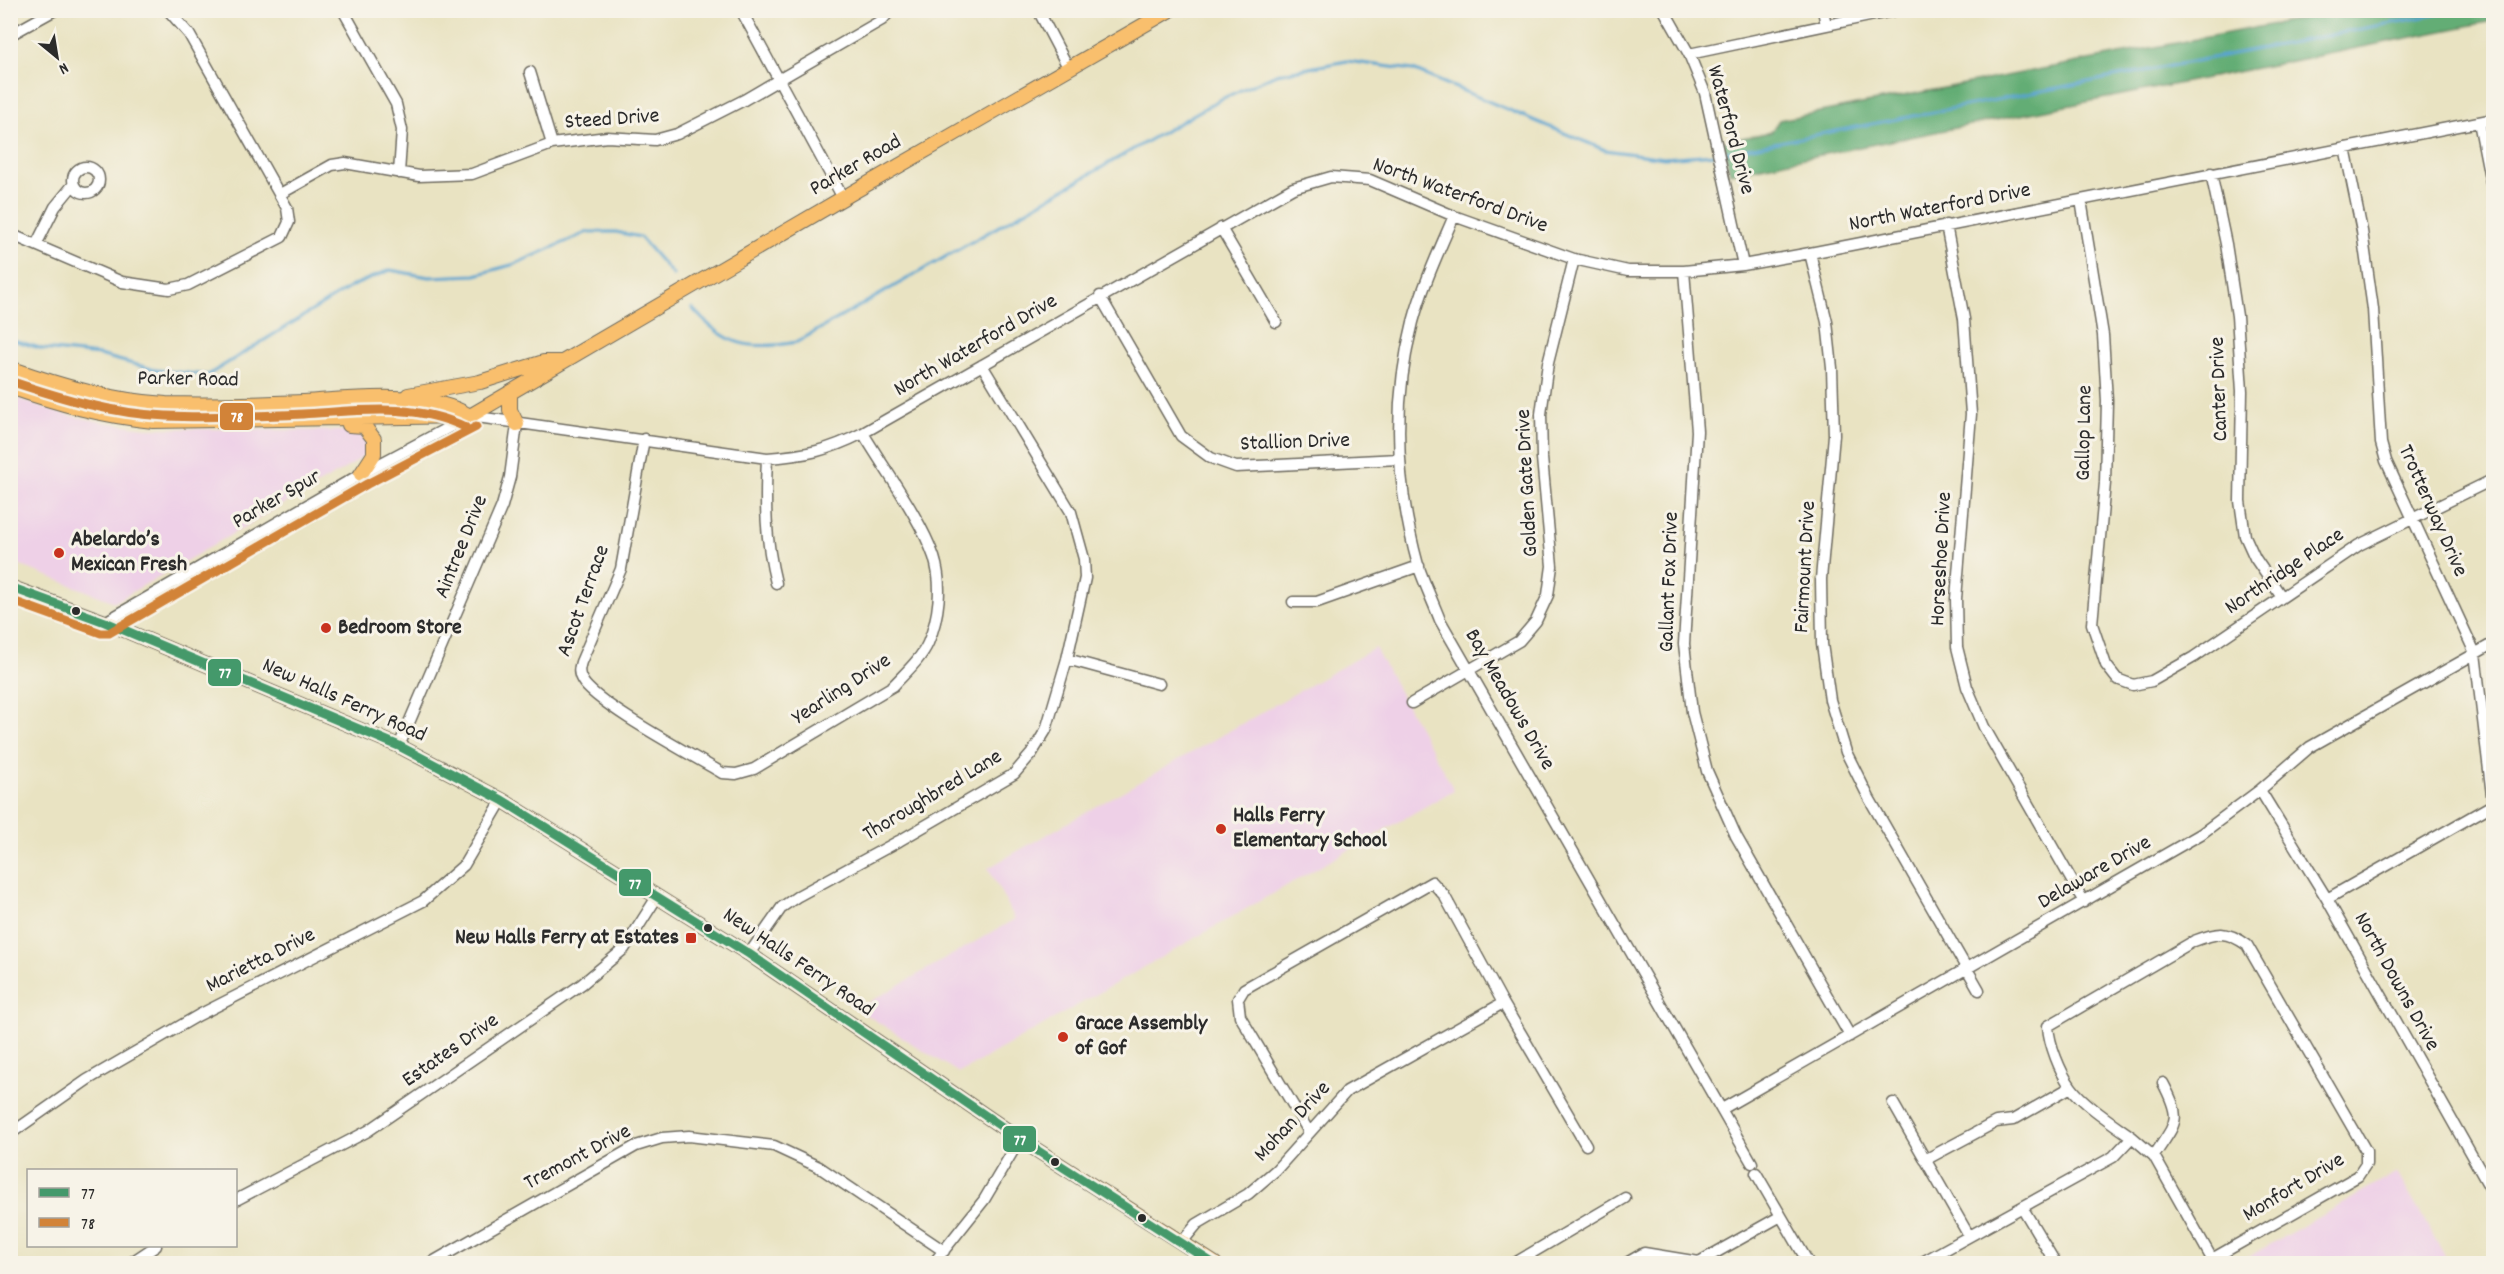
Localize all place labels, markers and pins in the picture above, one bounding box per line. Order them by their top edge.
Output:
place label: Abelardo’s Mexican Fresh [71,525,187,581]
marker: Abelardo’s Mexican Fresh [52,546,66,560]
unlabelled marker [70,605,82,617]
place label: Bedroom Store [338,613,462,644]
marker: Bedroom Store [319,621,333,635]
place label: Halls Ferry Elementary School [1233,801,1388,857]
marker: Halls Ferry Elementary School [1214,822,1228,836]
unlabelled marker [702,922,714,934]
place label: New Halls Ferry at Estates [455,923,679,954]
marker: New Halls Ferry at Estates [684,931,698,945]
place label: Grace Assembly of Gof [1075,1009,1208,1065]
marker: Grace Assembly of Gof [1056,1030,1070,1044]
unlabelled marker [1049,1156,1061,1168]
unlabelled marker [1136,1212,1148,1224]

